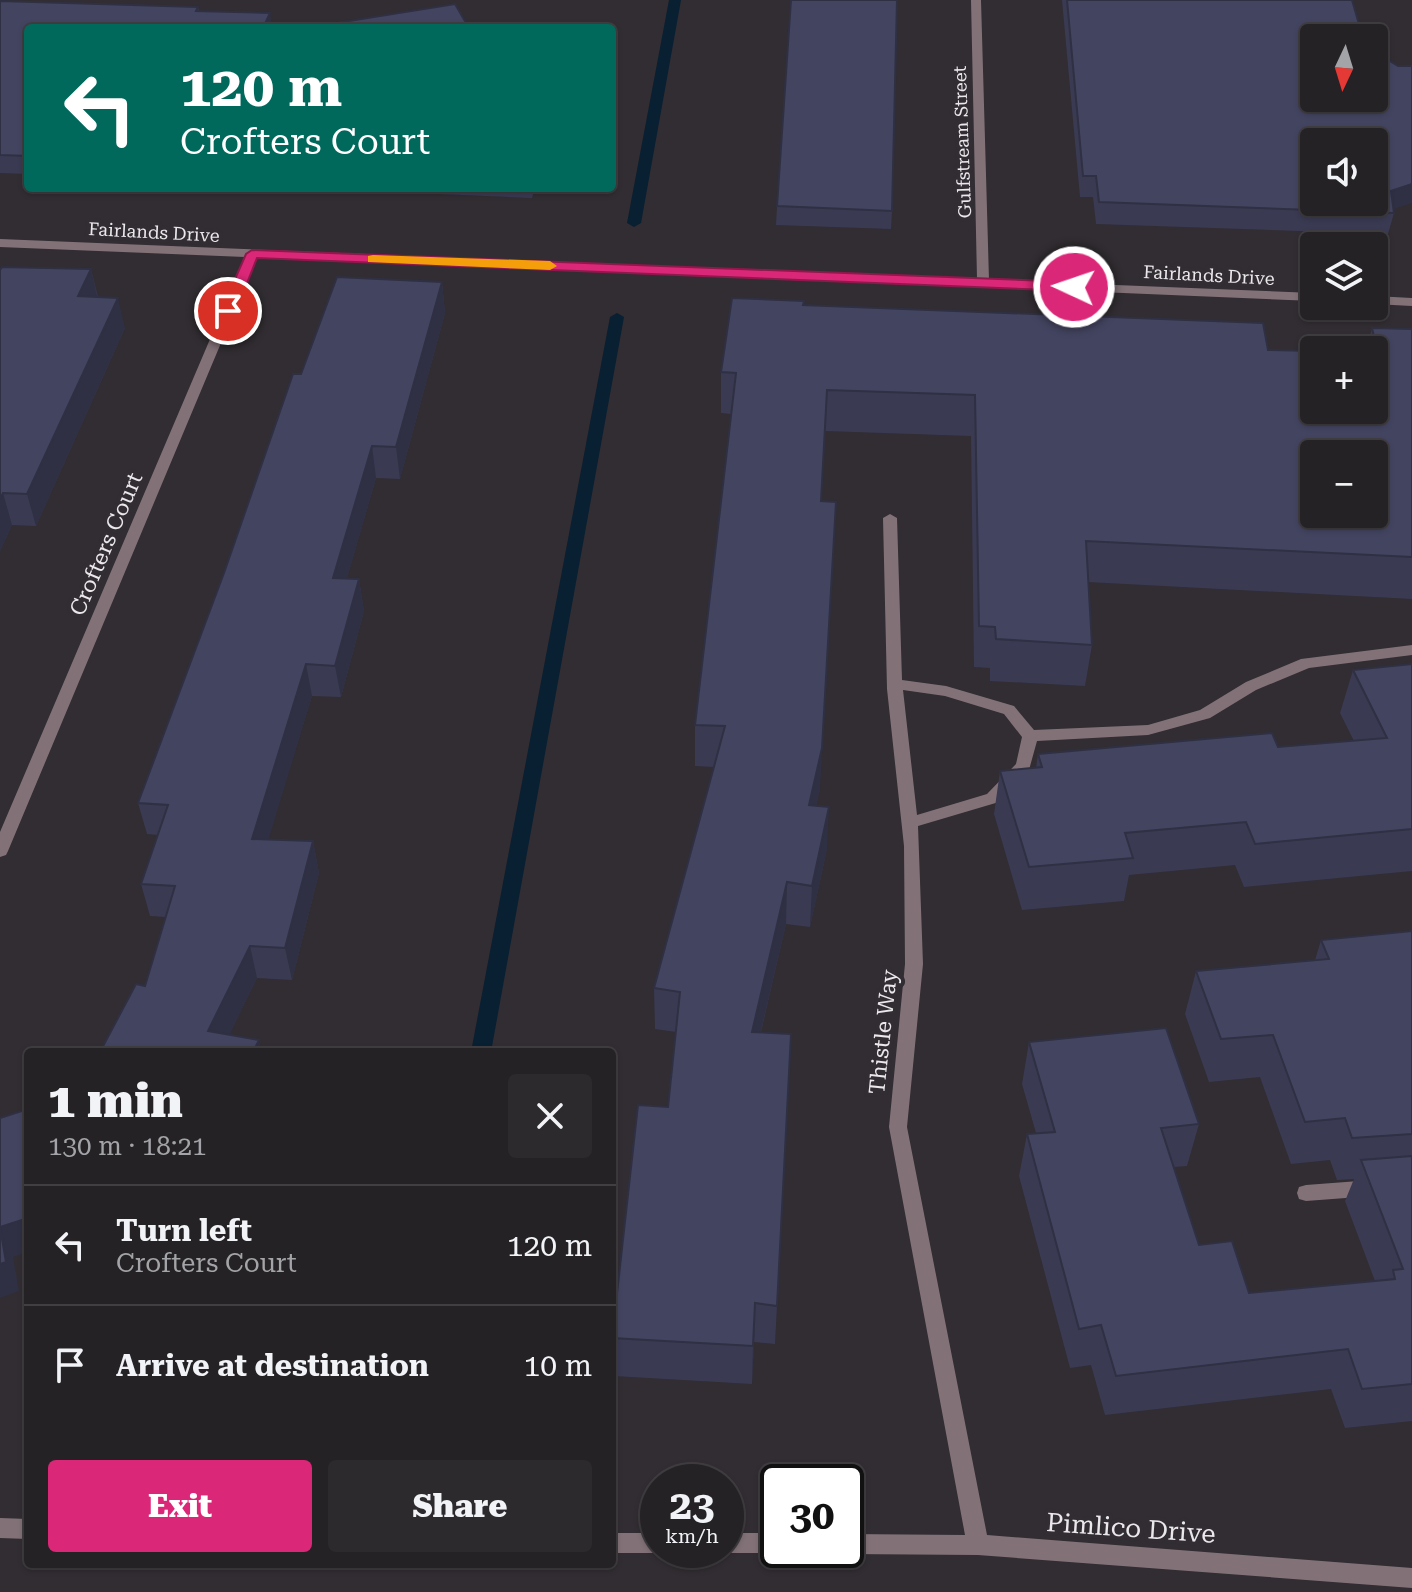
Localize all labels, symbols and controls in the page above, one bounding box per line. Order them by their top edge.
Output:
north arrow [1300,24,1388,112]
map controls [1300,24,1388,528]
text: 120 m [180,54,342,120]
icon: left [48,56,152,160]
street label: Gulfstream Street [949,65,975,219]
text: Crofters Court [180,121,430,163]
button: sound [1300,128,1388,216]
street label: Fairlands Drive [88,218,220,246]
button: layers [1300,232,1388,320]
position arrow [1032,245,1116,329]
street label: Fairlands Drive [1143,261,1275,289]
pin [194,277,262,345]
icon: arrive [206,289,250,333]
button: + [1300,336,1388,424]
button: − [1300,440,1388,528]
street label: Crofters Court [65,469,147,619]
street label: Thistle Way [864,969,902,1095]
text: 1 min [48,1073,183,1129]
button: close [508,1074,592,1158]
text: 130 m · 18:21 [48,1131,207,1161]
text: Turn left [116,1213,252,1248]
icon: left [48,1223,92,1267]
text: 120 m [507,1228,592,1263]
text: Crofters Court [116,1248,297,1278]
icon: arrive [48,1343,92,1387]
text: Arrive at destination [116,1348,429,1383]
text: 10 m [523,1348,592,1383]
button: Exit [48,1460,312,1552]
button: Share [328,1460,592,1552]
speed limit sign: 30 [760,1464,864,1568]
text: 23 [670,1482,714,1529]
street label: Pimlico Drive [1045,1507,1217,1549]
text: km/h [665,1524,719,1548]

